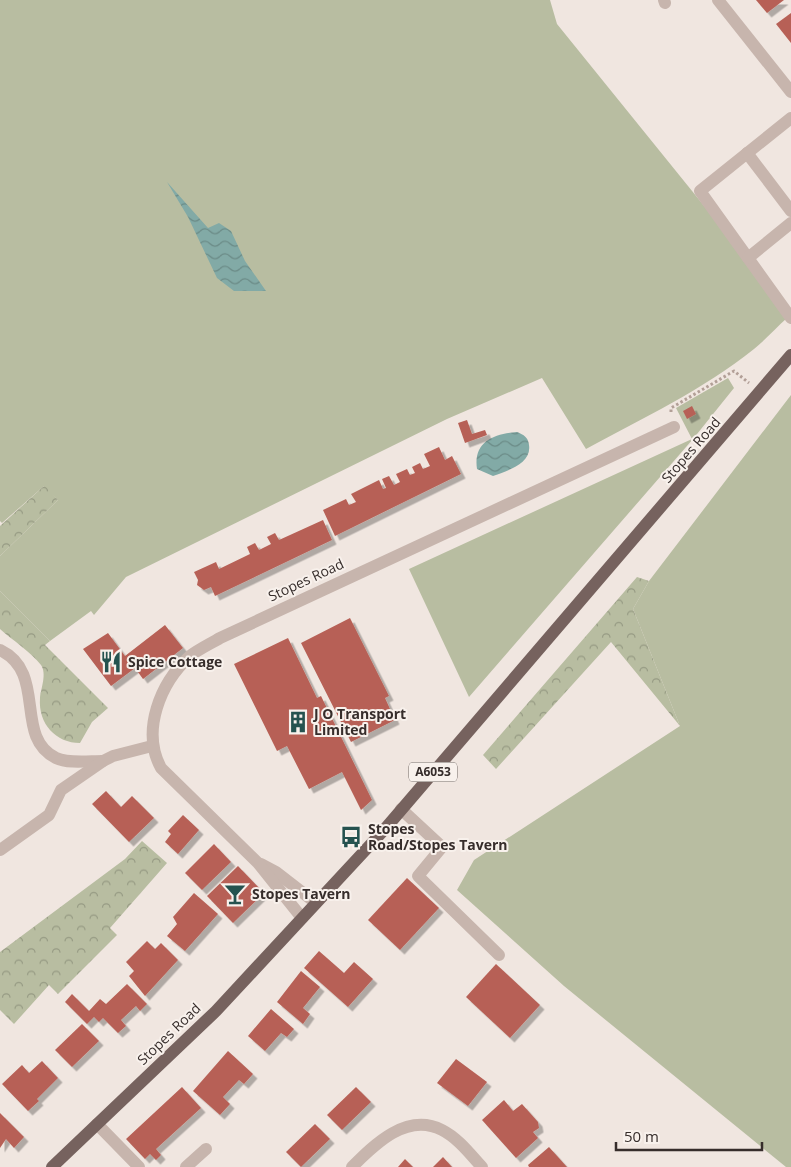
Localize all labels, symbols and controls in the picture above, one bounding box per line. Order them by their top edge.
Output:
street label: Stopes Road [657,413,724,487]
street label: Stopes Road [265,554,347,605]
restaurant icon: Spice Cottage [98,649,124,675]
place label: Spice Cottage [128,652,222,671]
place label: J O Transport Limited [312,704,406,739]
building icon: J O Transport Limited [285,709,311,735]
road number: A6053 [409,762,457,782]
place label: Stopes Road/Stopes Tavern [368,819,508,854]
bus stop icon: Stopes Road/Stopes Tavern [338,824,364,850]
bar icon: Stopes Tavern [222,881,248,907]
place label: Stopes Tavern [252,884,351,903]
street label: Stopes Road [133,999,204,1069]
scale bar [616,1120,762,1152]
text: 50 m [624,1126,659,1146]

